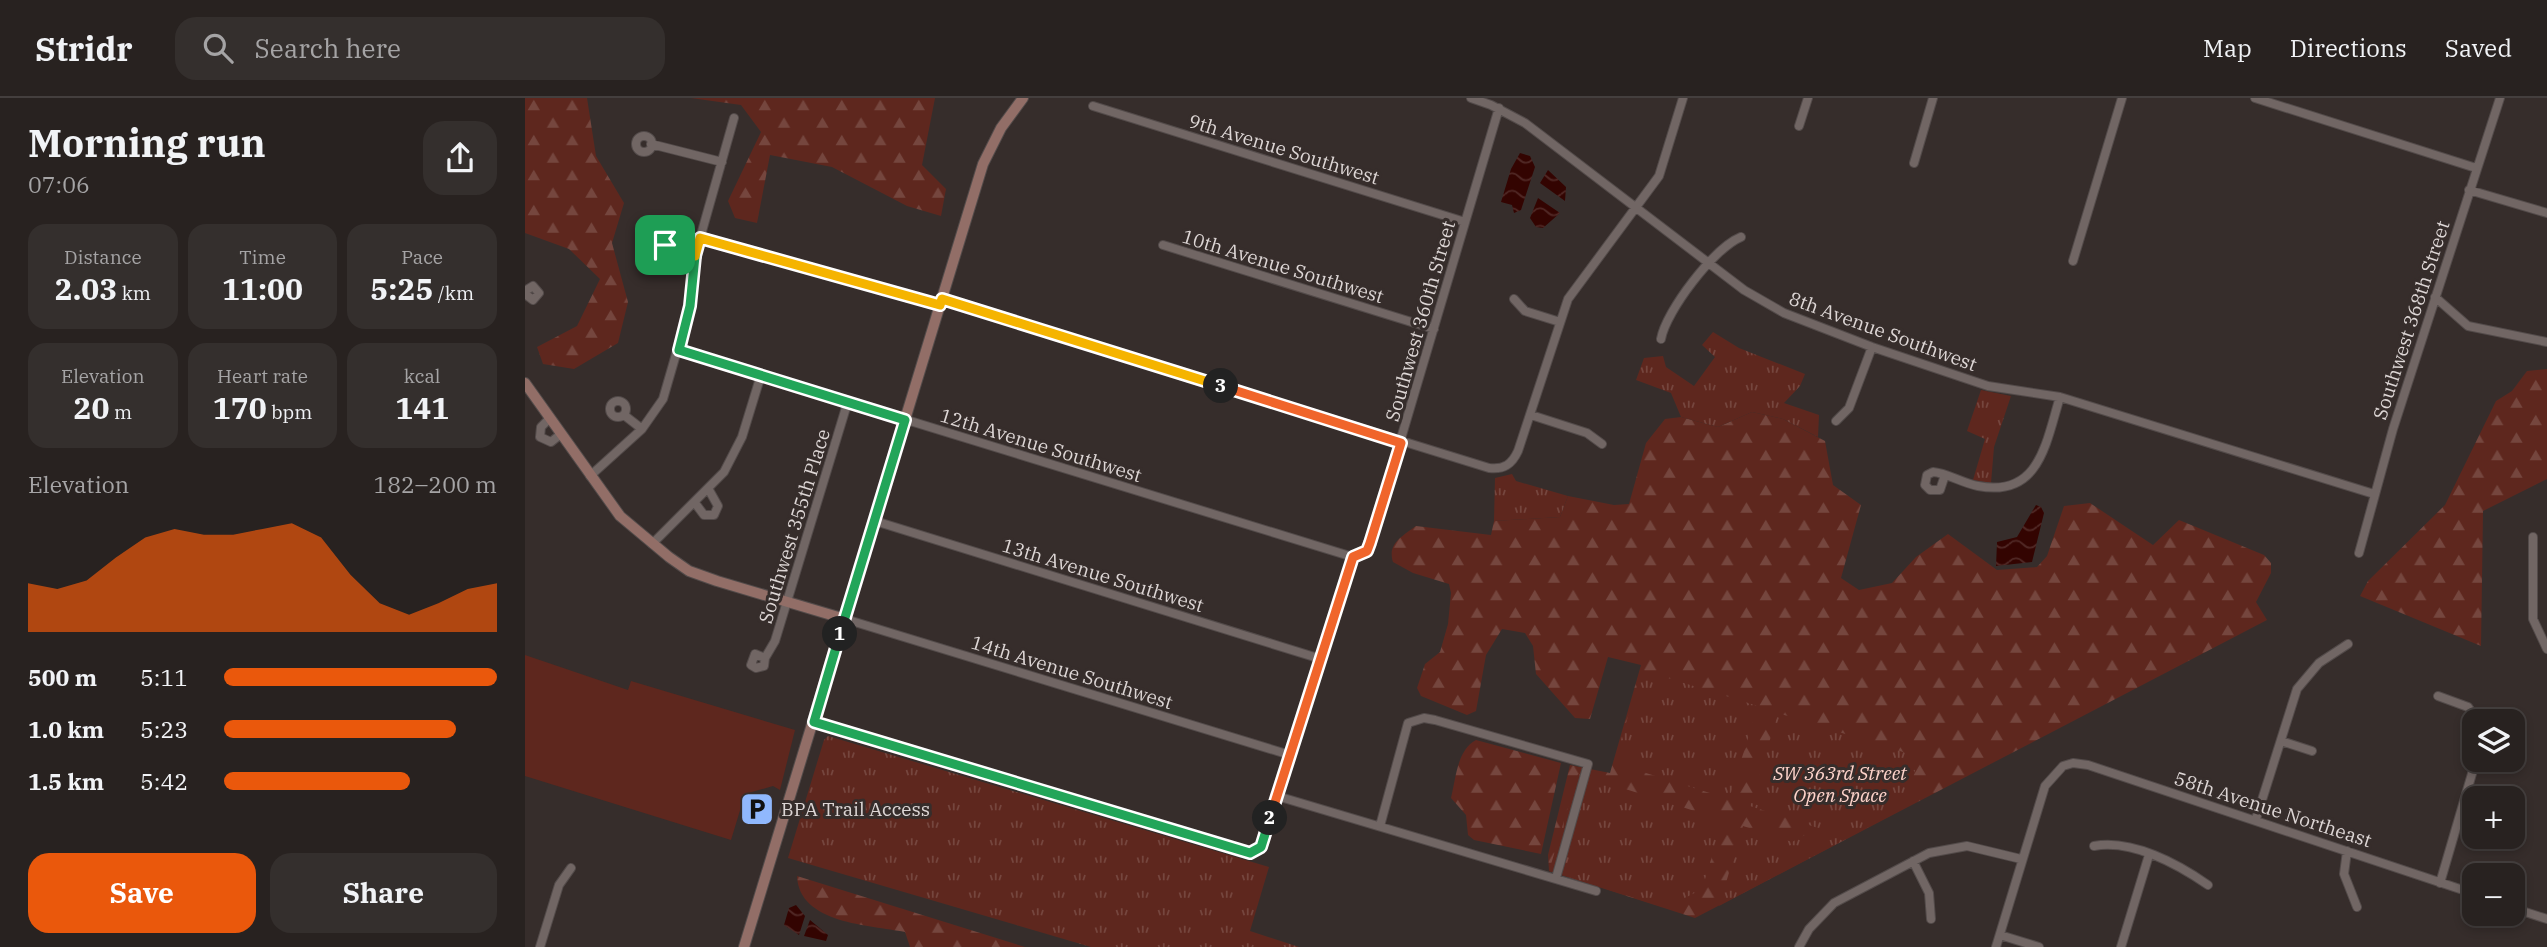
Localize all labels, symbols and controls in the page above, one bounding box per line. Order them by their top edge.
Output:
search box [175,17,665,80]
text: Stridr [35,27,133,70]
icon: search [199,29,237,67]
text: Search here [255,31,401,65]
text: Map [2203,32,2252,64]
text: Directions [2290,32,2407,64]
text: Saved [2445,32,2512,64]
street label: 9th Avenue Southwest [1186,109,1383,190]
text: Morning run [28,118,266,167]
button: share [423,121,497,195]
text: 07:06 [28,169,90,199]
pin [635,215,695,275]
street label: Southwest 368th Street [2368,217,2455,422]
street label: Southwest 360th Street [1380,218,1460,424]
street label: 10th Avenue Southwest [1179,224,1387,308]
icon: arrive [646,226,684,264]
text: Distance [64,245,142,269]
text: Time [239,245,286,269]
text: Pace [401,245,443,269]
text: 2.03 [55,269,117,308]
text: 11:00 [222,269,303,308]
text: 5:25 [370,269,433,308]
text: km [117,281,151,305]
text: /km [433,281,474,305]
street label: 8th Avenue Southwest [1786,286,1981,376]
text: Elevation [61,364,145,388]
text: Heart rate [217,364,308,388]
text: kcal [404,364,440,388]
pin: 3 [1203,368,1239,404]
text: 3 [1215,373,1226,397]
text: 20 [74,388,110,427]
text: 170 [213,388,267,427]
text: 141 [395,388,449,427]
text: m [110,400,132,424]
text: bpm [267,400,312,424]
street label: 12th Avenue Southwest [937,403,1145,487]
street label: Southwest 355th Place [753,426,835,626]
text: Elevation [28,469,129,499]
text: 182–200 m [373,469,497,499]
street label: 13th Avenue Southwest [999,533,1207,617]
pin: 1 [823,616,857,652]
text: 1 [834,621,845,645]
street label: 14th Avenue Southwest [968,630,1176,714]
text: 500 m [28,662,97,692]
text: 5:11 [140,662,188,692]
map controls [2462,709,2525,926]
button: layers [2462,709,2525,772]
text: 1.0 km [28,714,104,744]
text: 5:23 [140,714,188,744]
park label: SW 363rd Street Open Space [1772,761,1908,807]
text: 1.5 km [28,766,104,796]
text: 5:42 [140,766,188,796]
street label: 58th Avenue Northeast [2171,766,2375,852]
button: + [2462,786,2525,849]
parking icon: BPA Trail Access [738,790,776,828]
place label: BPA Trail Access [781,797,930,821]
pin: 2 [1253,800,1287,836]
text: 2 [1264,805,1275,829]
button: Save [28,853,256,933]
button: Share [270,853,497,933]
button: − [2462,863,2525,926]

